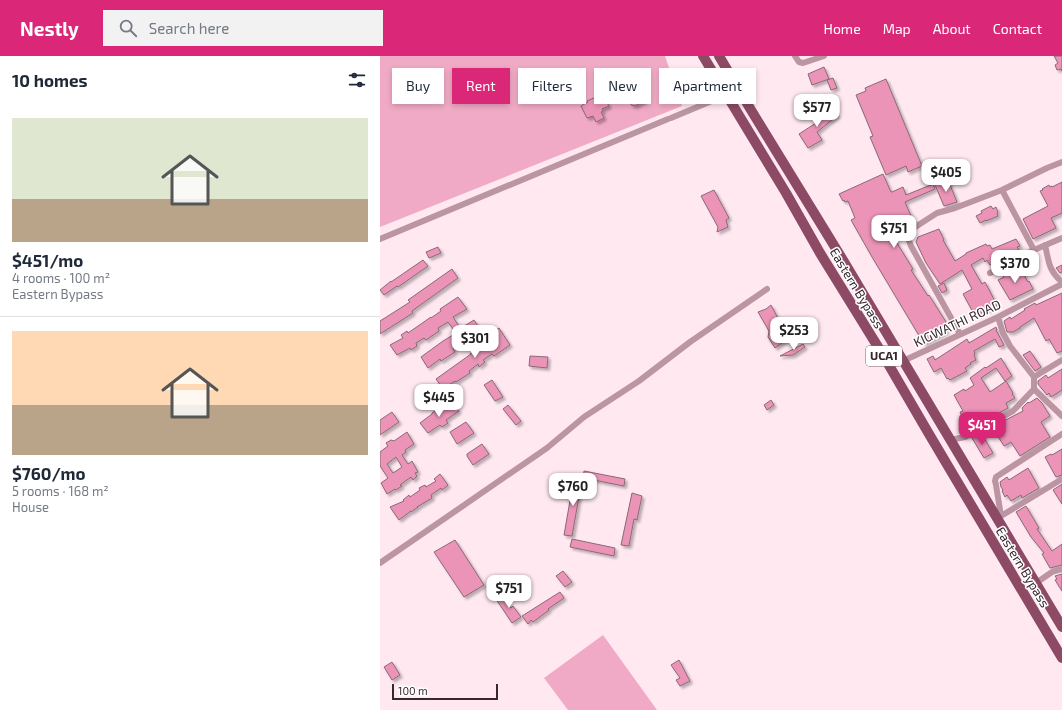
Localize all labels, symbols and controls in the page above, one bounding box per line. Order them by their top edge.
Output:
search box [103,10,383,46]
text: Nestly [20,17,79,40]
icon: search [117,17,139,39]
text: Search here [149,19,229,37]
text: Home [824,20,861,37]
text: Map [883,20,911,37]
text: About [933,20,971,37]
text: Contact [993,20,1042,37]
chip: Buy [392,68,444,104]
chip: Rent [452,68,510,104]
chip: Filters [518,68,586,104]
chip: New [594,68,651,104]
chip: Apartment [659,68,756,104]
icon: filters [346,69,368,91]
text: 10 homes [12,70,88,90]
pin: $577 [793,94,841,128]
text: $577 [803,99,831,115]
icon: home [154,144,226,216]
pin: $405 [922,159,970,193]
text: $405 [930,164,962,180]
pin: $751 [870,215,918,249]
text: $751 [880,220,908,236]
street label: Eastern Bypass [827,245,887,331]
text: $451/mo [12,250,83,270]
pin: $370 [991,250,1039,284]
text: $370 [1000,255,1030,271]
text: 4 rooms · 100 m² [12,270,110,286]
text: Eastern Bypass [12,286,103,302]
street label: KIGWATHI ROAD [911,296,1003,350]
pin: $253 [770,317,818,351]
text: $253 [779,322,809,338]
pin: $301 [451,325,499,359]
text: $301 [461,330,489,346]
road number: UCA1 [866,346,902,366]
icon: home [154,357,226,429]
pin: $445 [415,384,463,418]
text: $445 [423,389,455,405]
pin: $451 [958,412,1006,446]
text: $451 [968,417,996,433]
text: $760/mo [12,463,85,483]
pin: $760 [549,473,597,507]
text: $760 [558,478,588,494]
text: 5 rooms · 168 m² [12,483,109,499]
text: House [12,499,49,515]
street label: Eastern Bypass [993,524,1053,610]
pin: $751 [485,575,533,609]
text: $751 [495,580,523,596]
scale bar [392,682,498,701]
text: 100 m [398,684,428,697]

